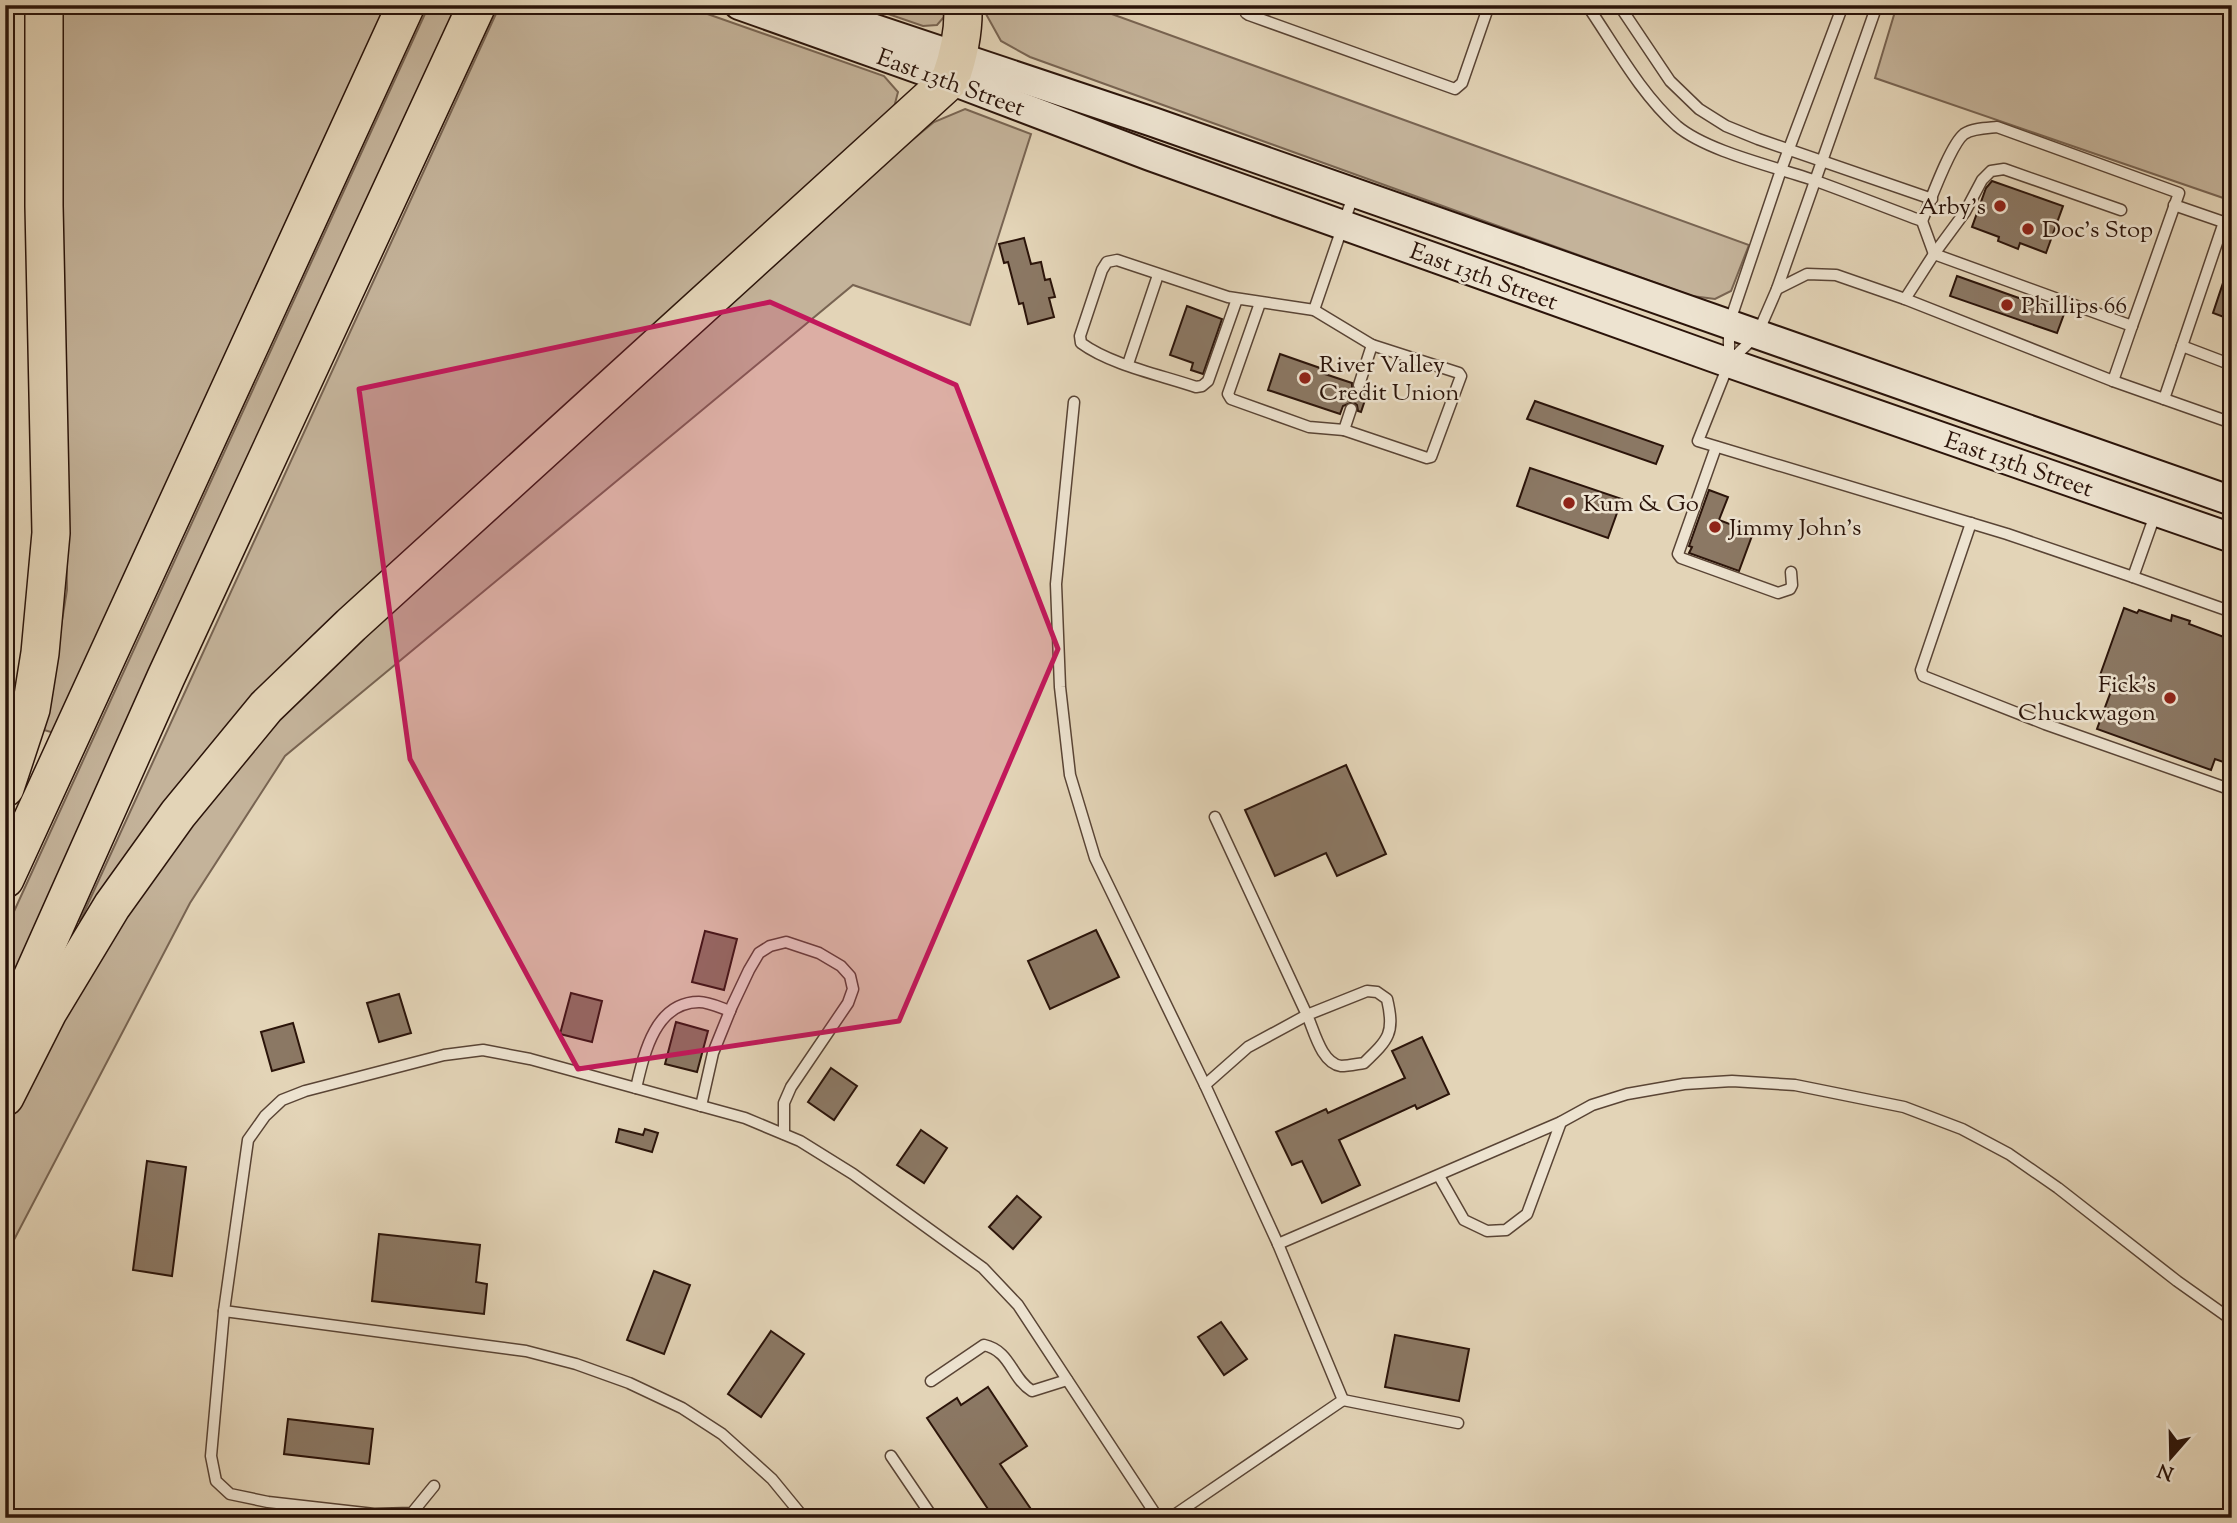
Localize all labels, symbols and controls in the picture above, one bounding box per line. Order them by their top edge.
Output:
street label: East 13th Street [872,41,1029,126]
place label: Arby's [1919,191,1986,225]
marker: Arby's [1992,198,2008,214]
place label: Doc's Stop [2042,214,2153,248]
marker: Doc's Stop [2020,221,2036,237]
street label: East 13th Street [1405,235,1562,320]
place label: Phillips 66 [2021,290,2127,324]
marker: Phillips 66 [1999,297,2015,313]
place label: River Valley Credit Union [1319,349,1460,411]
marker: River Valley Credit Union [1297,370,1313,386]
street label: East 13th Street [1939,425,2097,507]
place label: Kum & Go [1583,488,1699,522]
marker: Kum & Go [1561,495,1577,511]
place label: Jimmy John's [1727,512,1861,546]
marker: Jimmy John's [1707,519,1723,535]
place label: Fick's Chuckwagon [2018,669,2156,731]
marker: Fick's Chuckwagon [2162,690,2178,706]
north arrow [2136,1422,2206,1492]
text: N [2154,1455,2178,1486]

